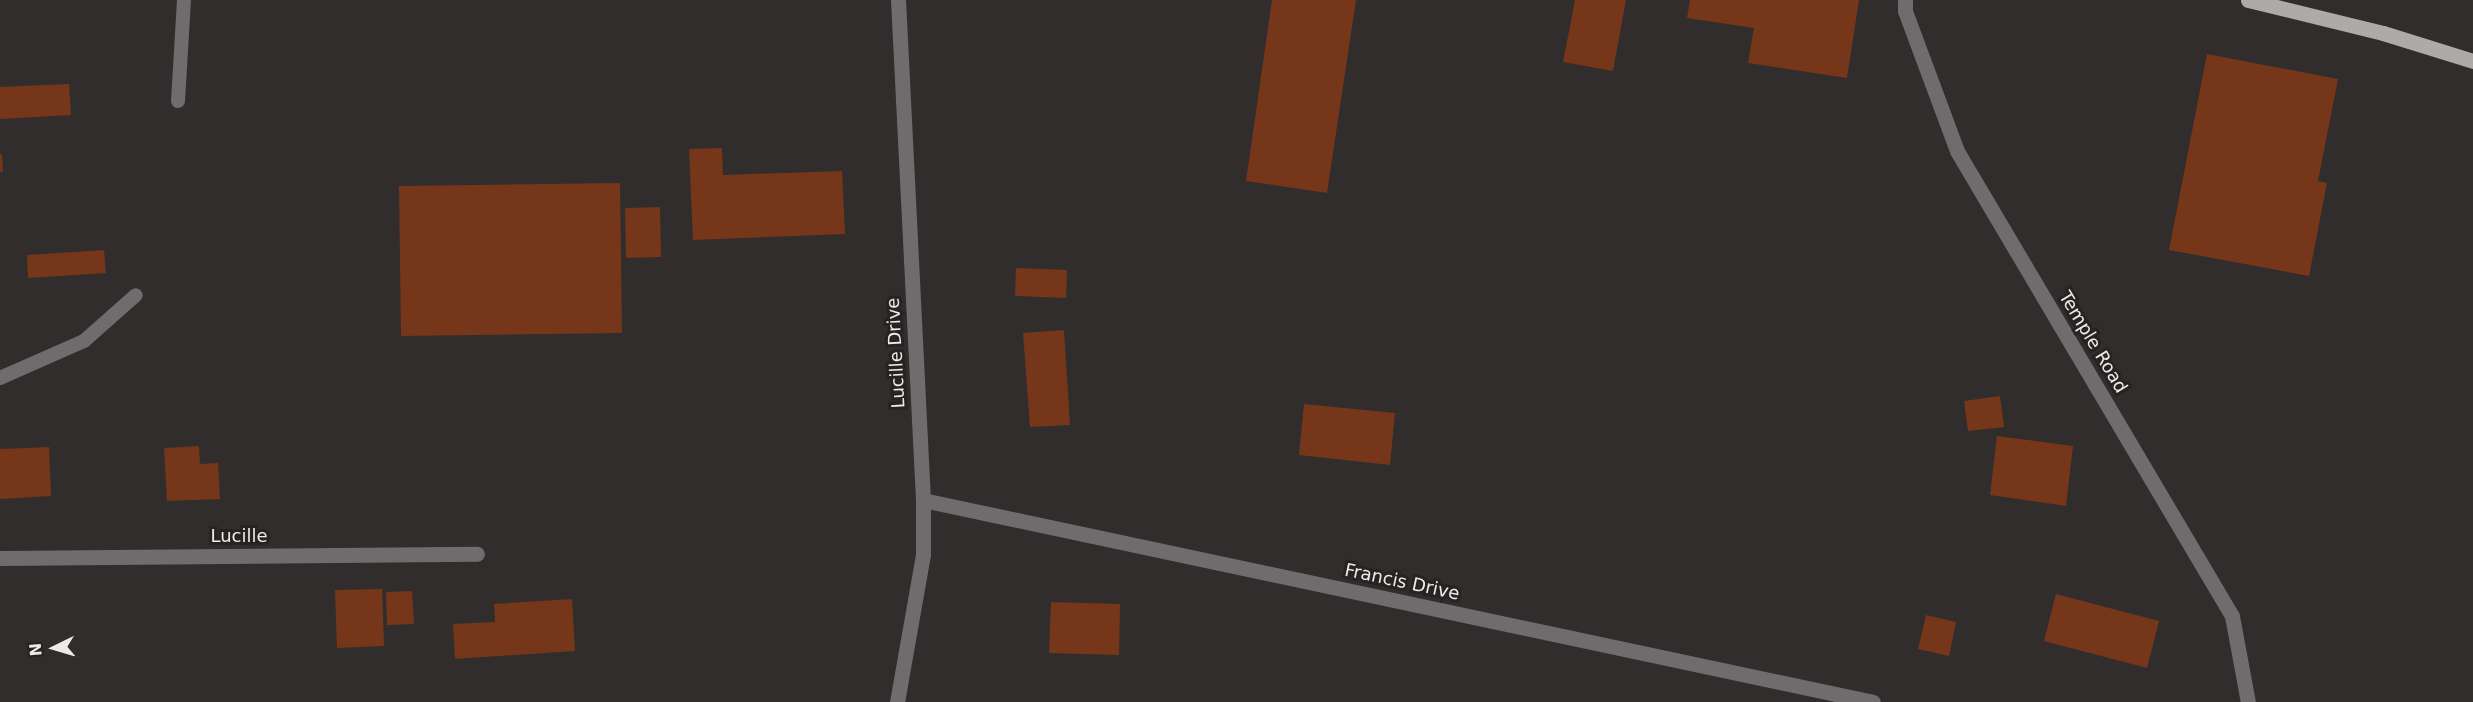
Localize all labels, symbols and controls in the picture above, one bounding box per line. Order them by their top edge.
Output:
street label: Temple Road [2054,287,2132,397]
street label: Lucille Drive [882,297,910,409]
street label: Lucille [210,525,268,547]
street label: Francis Drive [1343,559,1461,605]
north arrow [24,618,84,678]
text: N [26,642,46,657]

